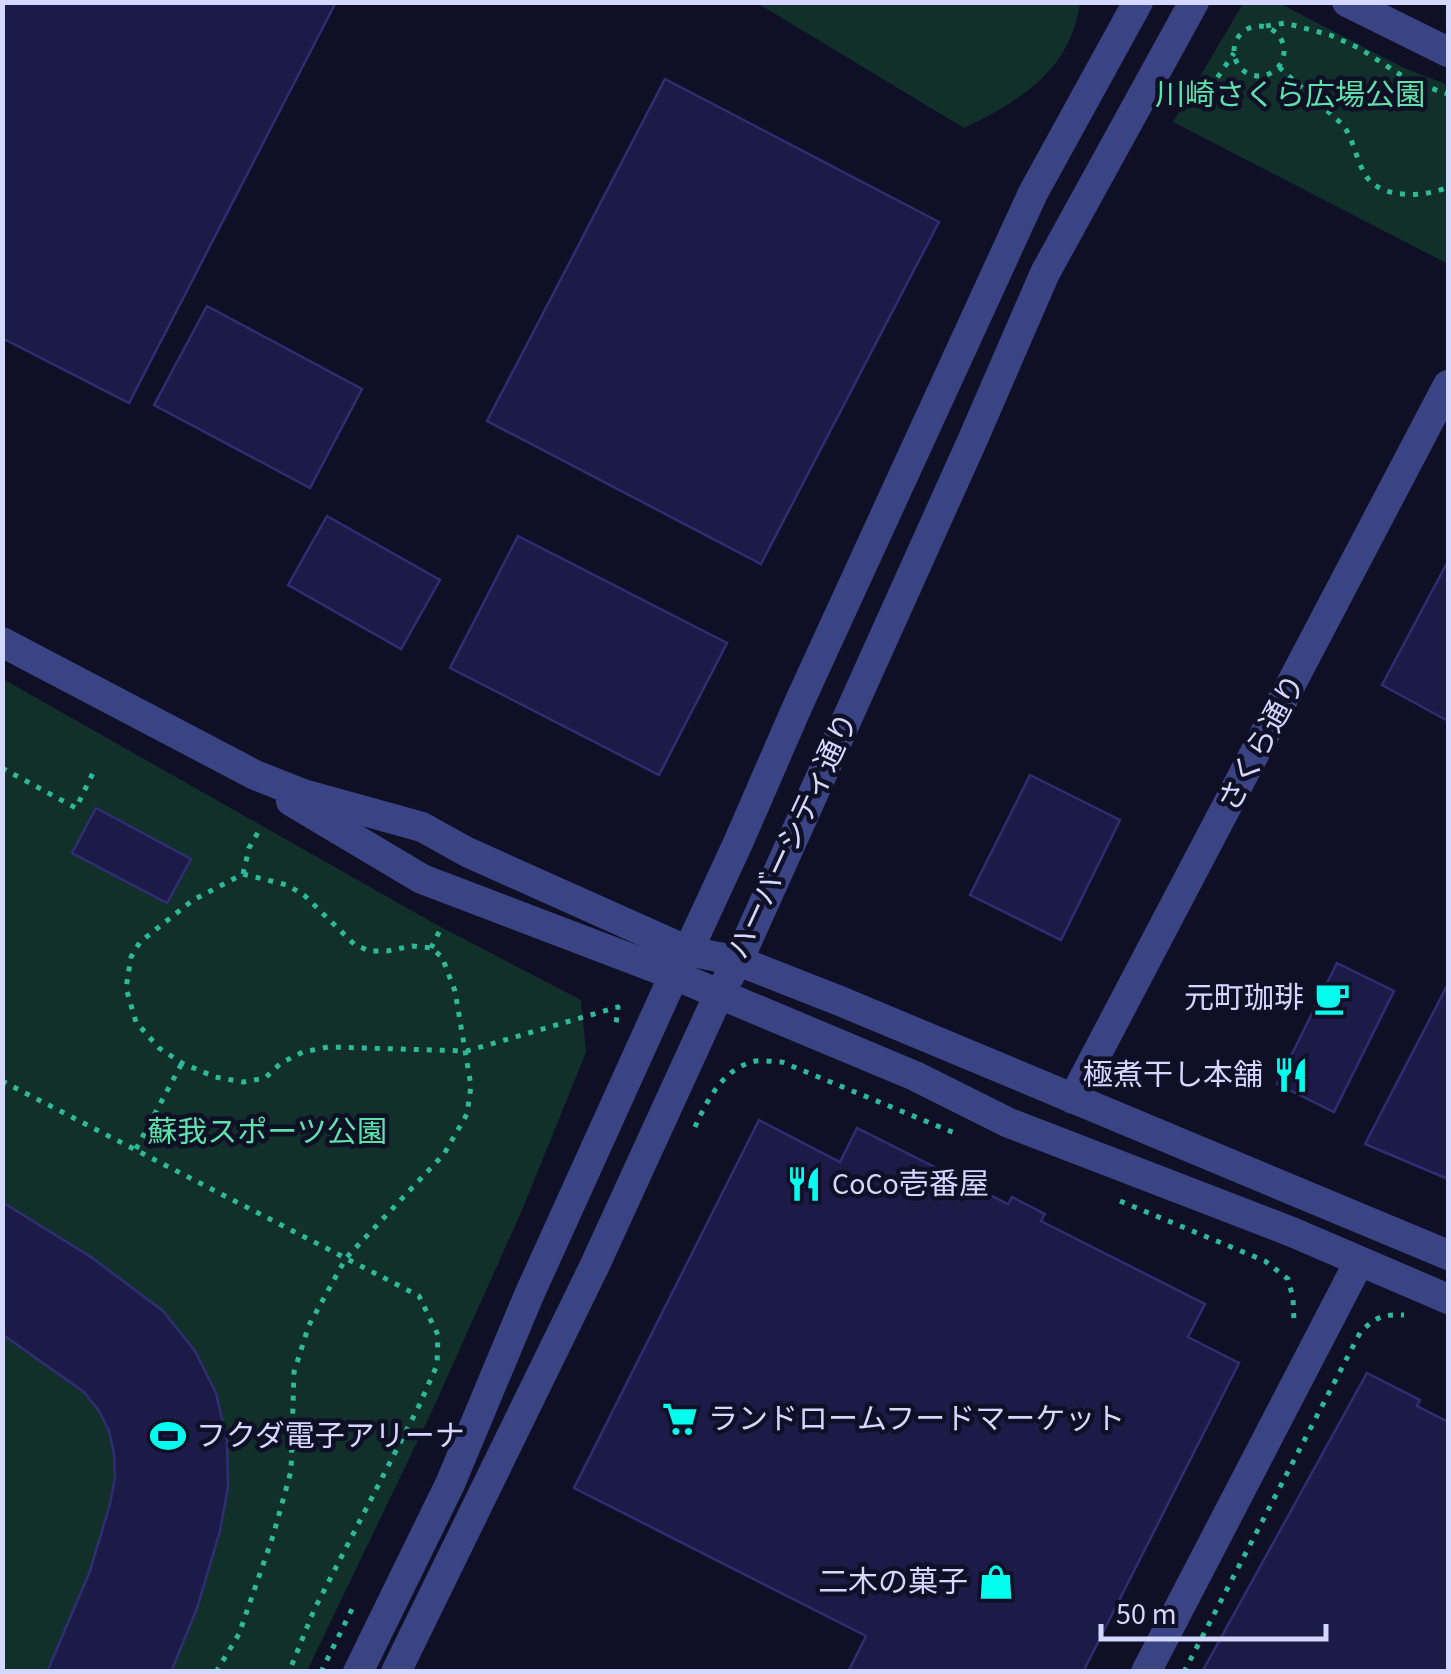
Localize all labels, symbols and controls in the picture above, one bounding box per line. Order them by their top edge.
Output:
park label: 川崎さくら広場公園 [1155,74,1425,117]
street label: さくら通り [1208,667,1316,819]
street label: ハーバーシティ通り [717,706,869,966]
place label: 元町珈琲 [1184,977,1304,1020]
cafe icon: 元町珈琲 [1313,979,1351,1017]
place label: 極煮干し本舗 [1083,1054,1263,1097]
restaurant icon: 極煮干し本舗 [1272,1056,1310,1094]
park label: 蘇我スポーツ公園 [147,1111,387,1154]
place label: CoCo壱番屋 [832,1163,989,1206]
restaurant icon: CoCo壱番屋 [785,1165,823,1203]
place label: ランドロームフードマーケット [708,1398,1125,1441]
supermarket icon: ランドロームフードマーケット [661,1400,699,1438]
place label: フクダ電子アリーナ [196,1415,465,1458]
sports icon: フクダ電子アリーナ [149,1417,187,1455]
place label: 二木の菓子 [818,1561,968,1604]
shop icon: 二木の菓子 [977,1563,1015,1601]
scale bar [1101,1579,1326,1641]
text: 50 m [1116,1593,1177,1636]

